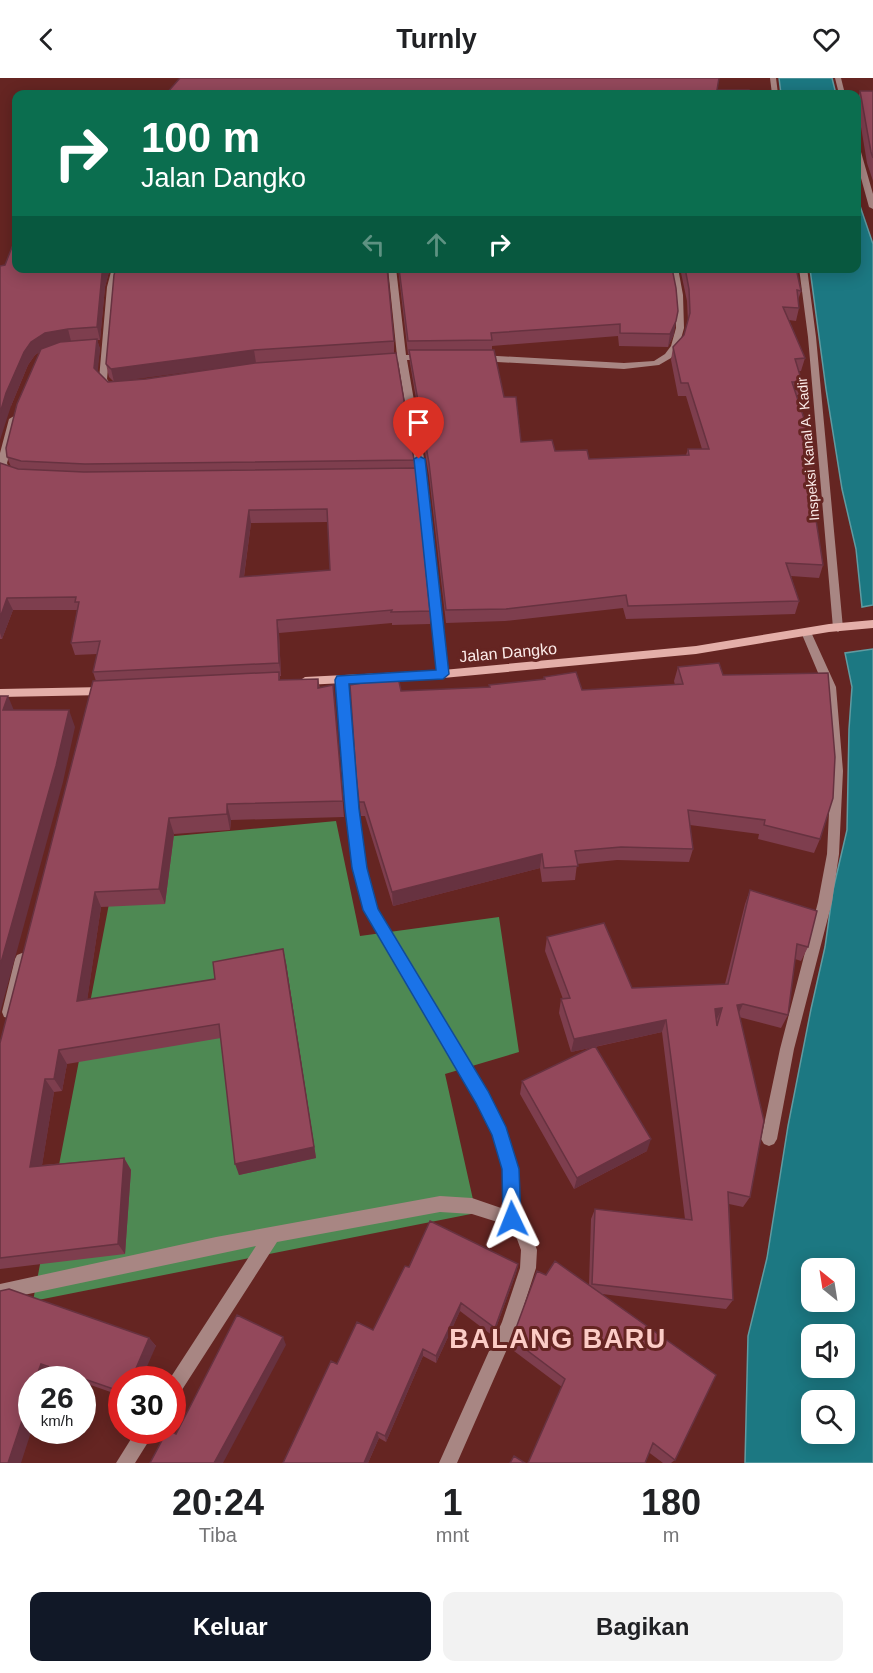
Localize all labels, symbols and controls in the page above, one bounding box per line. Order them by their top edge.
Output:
icon: back [30,23,63,56]
icon: heart [810,23,843,56]
text: Turnly [396,24,477,54]
icon: right [42,114,120,192]
text: 100 m [141,114,260,161]
text: Jalan Dangko [141,163,306,193]
icon: left [357,228,390,261]
icon: ahead [420,228,453,261]
icon: right [483,228,516,261]
street label: Inspeksi Kanal A. Kadir [794,376,822,521]
pin [393,397,444,459]
icon: arrive [402,406,435,439]
street label: Jalan Dangko [459,640,558,665]
position arrow [480,1187,544,1251]
north arrow [801,1258,855,1312]
map controls [801,1258,855,1444]
district label: BALANG BARU [449,1324,667,1354]
button: sound [801,1324,855,1378]
speed limit sign: 30 [108,1366,186,1444]
text: 26 [40,1381,74,1414]
button: search [801,1390,855,1444]
text: km/h [41,1412,73,1429]
text: 20:24 [172,1482,264,1523]
text: 1 [442,1482,463,1523]
text: 180 [641,1482,701,1523]
text: Tiba [199,1524,237,1546]
text: mnt [436,1524,469,1546]
text: m [663,1524,679,1546]
button: Keluar [30,1592,431,1661]
button: Bagikan [443,1592,843,1661]

